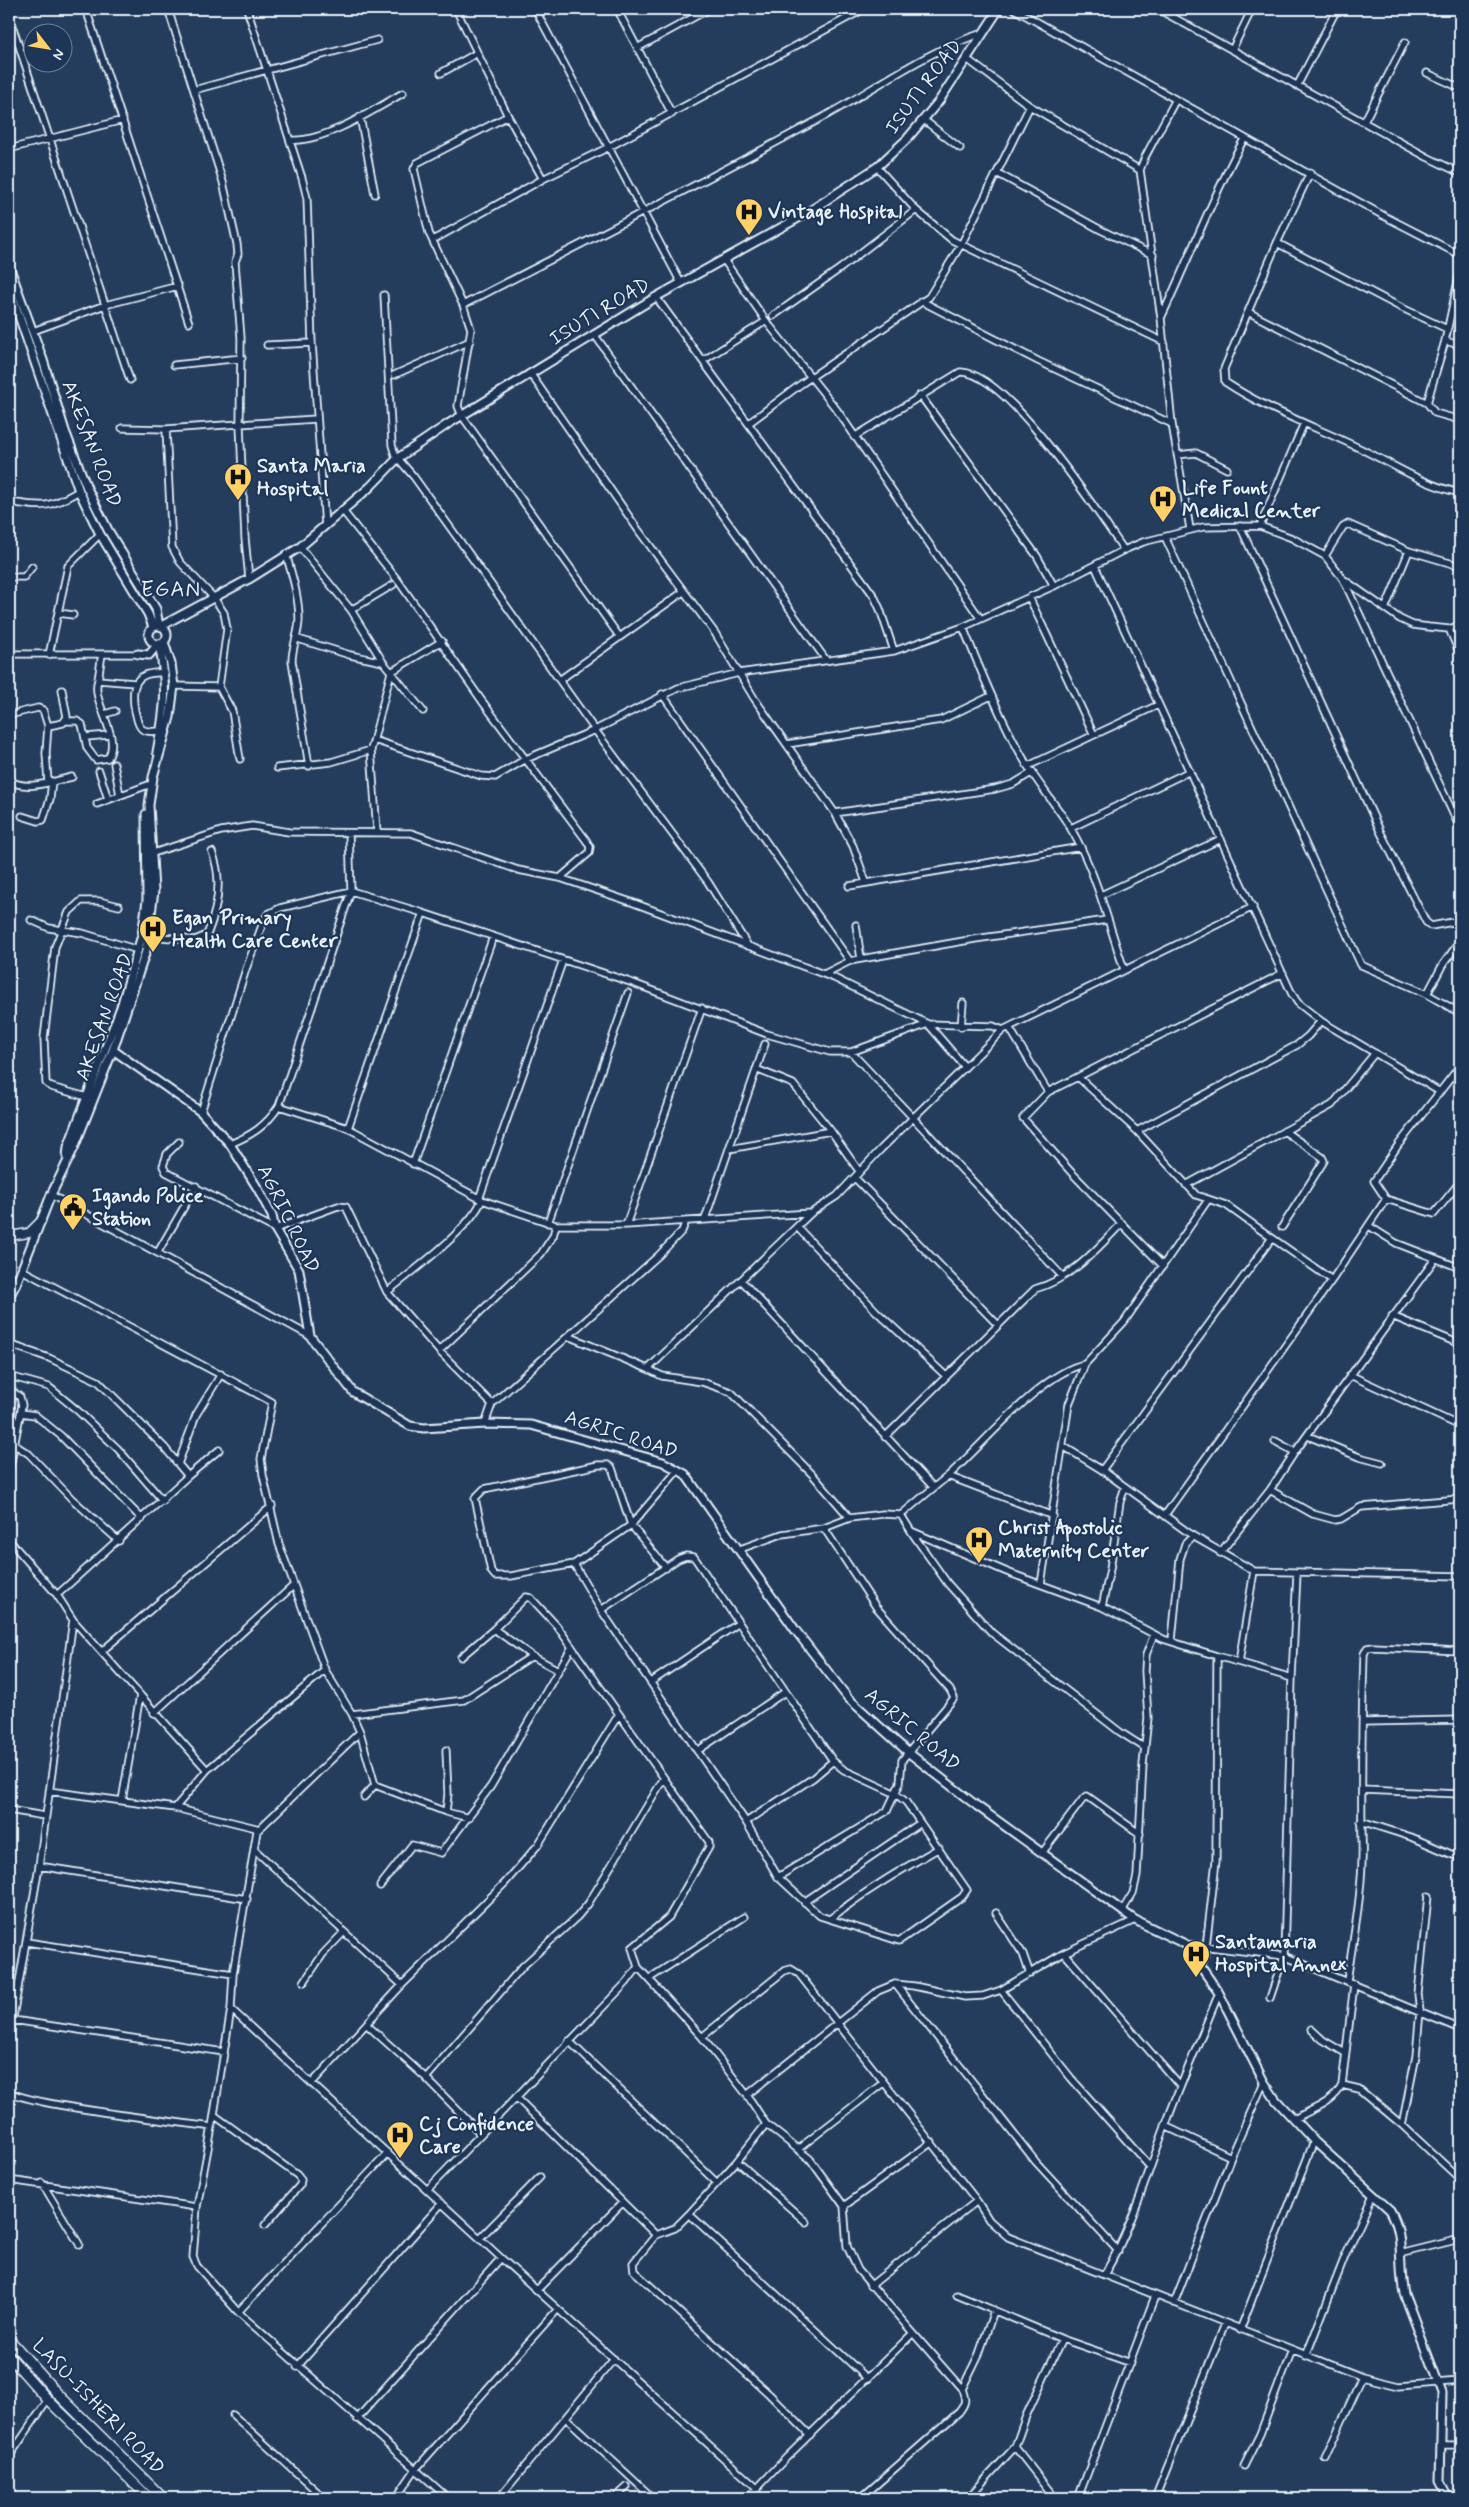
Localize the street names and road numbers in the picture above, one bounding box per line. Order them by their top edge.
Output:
street label: ISUTI ROAD [879,34,969,140]
street label: ISUTI ROAD [545,271,655,353]
street label: AKESAN ROAD [54,377,128,511]
street label: AKESAN ROAD [69,950,141,1084]
street label: AGRIC ROAD [250,1160,326,1278]
street label: AGRIC ROAD [561,1404,681,1466]
street label: AGRIC ROAD [858,1682,966,1778]
street label: LASU-ISHERI ROAD [26,2333,170,2481]

